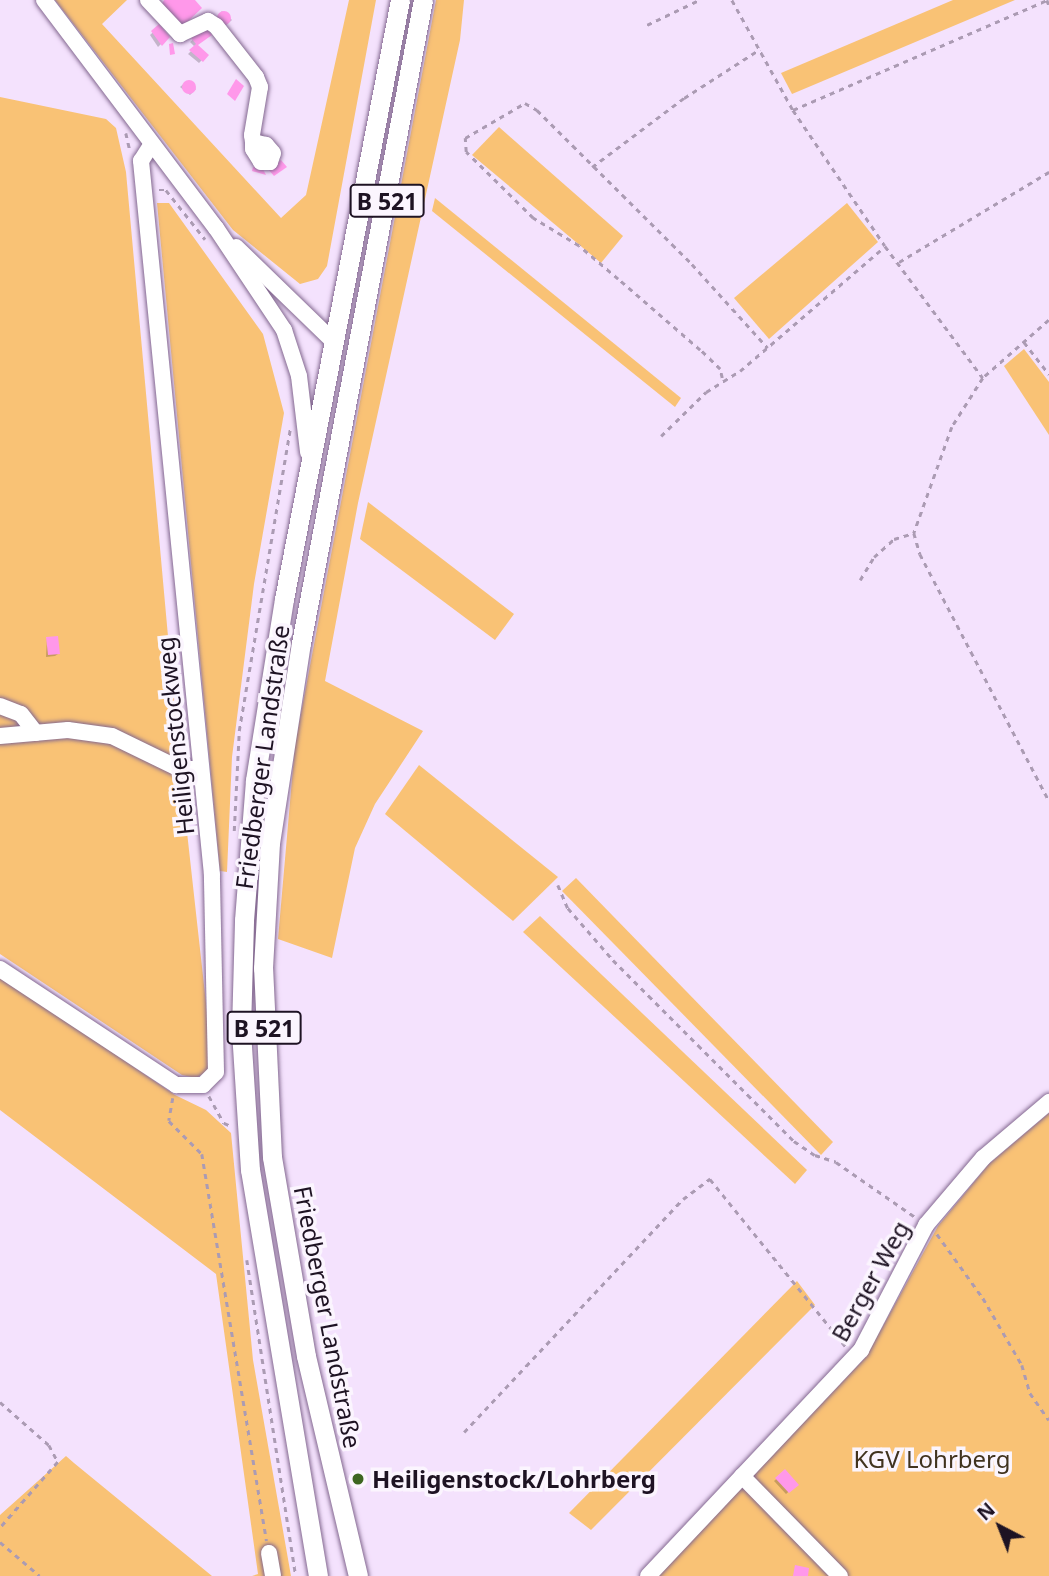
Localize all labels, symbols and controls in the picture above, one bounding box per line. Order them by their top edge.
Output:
road number: B 521 [348,182,426,220]
street label: Friedberger Landstraße [229,623,295,891]
street label: Heiligenstockweg [150,635,200,837]
road number: B 521 [226,1009,302,1048]
street label: Friedberger Landstraße [288,1183,368,1451]
street label: Berger Weg [825,1216,915,1346]
park label: KGV Lohrberg [853,1445,1011,1473]
place label: Heiligenstock/Lohrberg [372,1465,656,1493]
marker: Heiligenstock/Lohrberg [350,1471,366,1487]
north arrow [965,1492,1035,1562]
text: N [972,1497,1000,1526]

